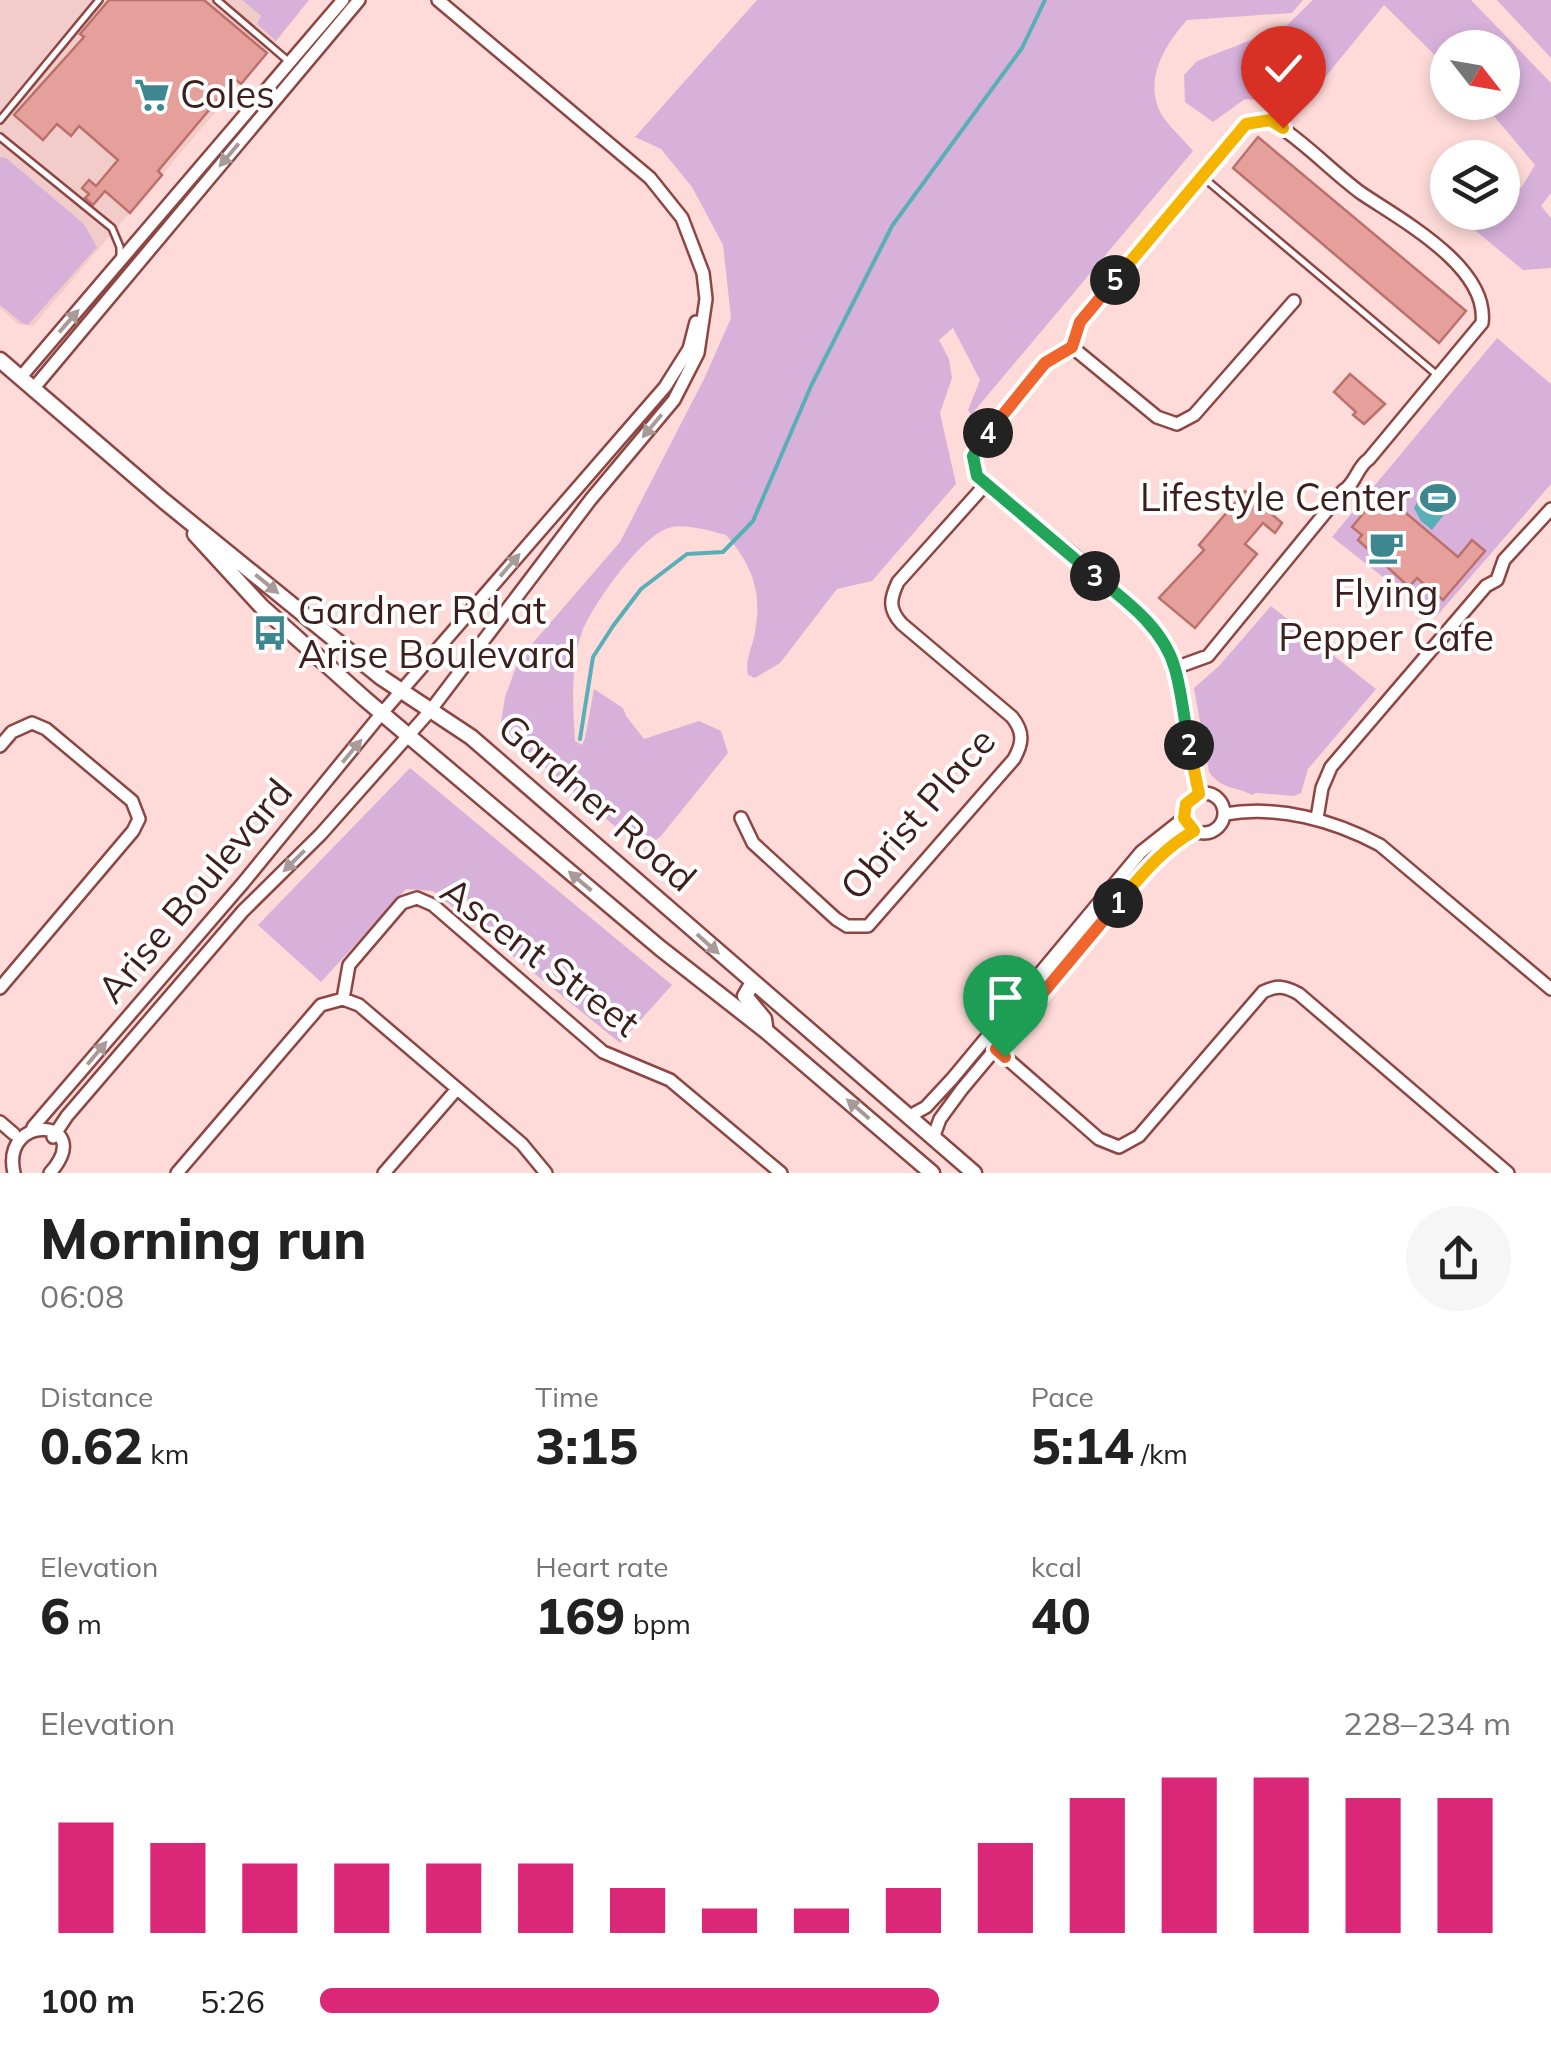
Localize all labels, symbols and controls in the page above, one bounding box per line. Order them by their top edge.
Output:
pin [1241,26,1326,129]
north arrow [1430,30,1520,120]
map controls [1430,30,1520,230]
icon: check [1256,41,1311,96]
place label: Coles [180,70,275,118]
supermarket icon: Coles [133,76,171,114]
button: layers [1430,140,1520,230]
one-way arrow [218,142,240,167]
pin: 5 [1090,255,1140,305]
text: 5 [1107,262,1123,297]
one-way arrow [58,309,80,334]
pin: 4 [963,408,1013,458]
one-way arrow [641,413,663,438]
text: 4 [980,415,996,450]
place label: Lifestyle Center [1140,473,1410,521]
sports icon: Lifestyle Center [1419,479,1457,517]
cafe icon: Flying Pepper Cafe [1367,528,1405,566]
pin: 3 [1070,551,1120,601]
one-way arrow [499,553,521,578]
text: 3 [1087,558,1103,593]
place label: Flying Pepper Cafe [1278,569,1494,661]
one-way arrow [254,573,280,594]
place label: Gardner Rd at Arise Boulevard [298,586,576,678]
bus stop icon: Gardner Rd at Arise Boulevard [251,614,289,652]
street label: Gardner Road [489,703,707,901]
street label: Obrist Place [829,717,1005,909]
pin: 2 [1164,720,1214,770]
text: 2 [1181,727,1197,762]
one-way arrow [340,739,362,764]
street label: Arise Boulevard [86,768,302,1012]
one-way arrow [282,849,306,873]
street label: Ascent Street [432,866,649,1046]
one-way arrow [567,871,592,892]
pin: 1 [1093,878,1143,928]
text: 1 [1110,885,1126,920]
one-way arrow [695,932,720,954]
pin [963,955,1048,1058]
icon: arrive [978,970,1033,1025]
one-way arrow [86,1041,107,1066]
one-way arrow [845,1099,870,1121]
text: Morning run [40,1204,367,1273]
button: share [1406,1206,1511,1311]
text: 06:08 [40,1276,124,1316]
text: Distance [40,1379,153,1414]
text: Time [535,1379,599,1414]
text: Pace [1031,1379,1094,1414]
text: 0.62 [40,1414,143,1477]
text: 3:15 [535,1414,638,1477]
text: 5:14 [1031,1414,1134,1477]
text: km [143,1436,189,1471]
text: /km [1134,1436,1188,1471]
text: Elevation [40,1549,158,1584]
text: Heart rate [535,1549,669,1584]
text: kcal [1031,1549,1082,1584]
text: 6 [40,1584,70,1647]
text: 169 [535,1584,625,1647]
text: 40 [1031,1584,1091,1647]
text: m [70,1606,102,1641]
text: bpm [625,1606,691,1641]
text: Elevation [40,1703,175,1743]
text: 228–234 m [1343,1703,1511,1743]
text: 100 m [40,1981,135,2021]
text: 5:26 [200,1981,265,2021]

